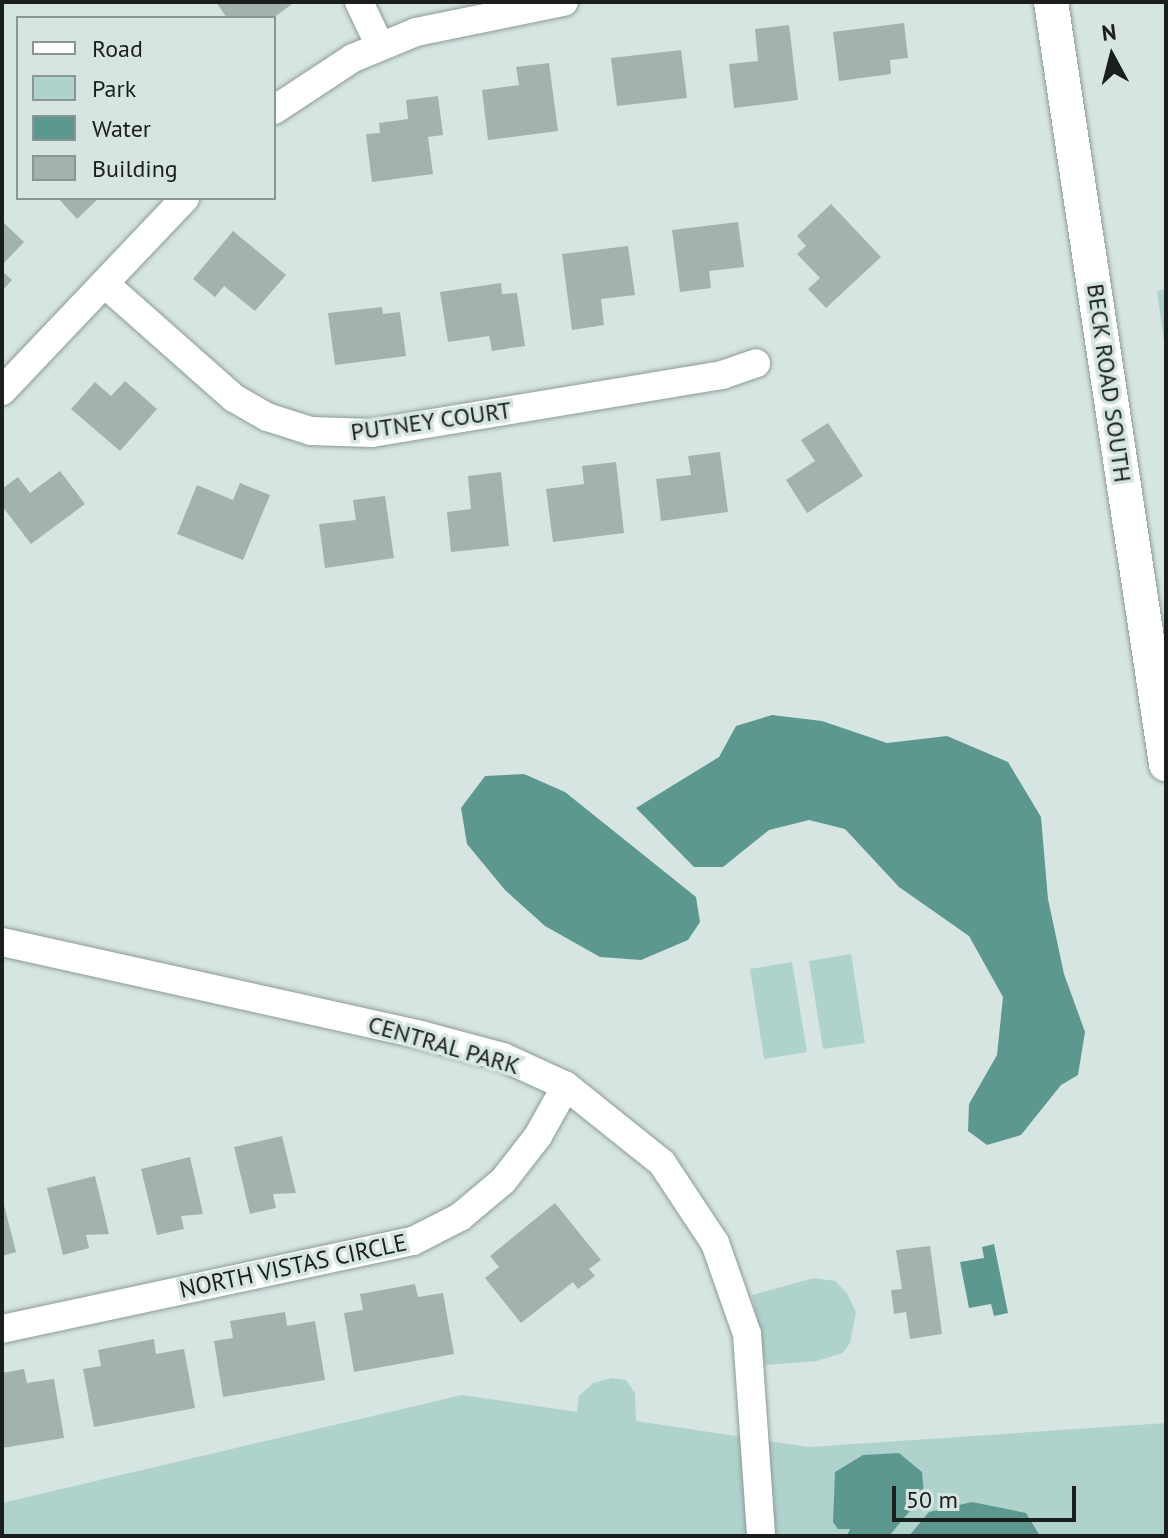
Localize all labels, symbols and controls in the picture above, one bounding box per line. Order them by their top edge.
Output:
legend [16,16,276,200]
north arrow [1072,16,1152,96]
text: N [1100,17,1118,47]
text: Road [92,33,143,64]
text: Park [92,73,136,104]
text: Water [92,113,151,144]
text: Building [92,153,178,184]
street label: BECK ROAD SOUTH [1081,281,1137,485]
street label: PUTNEY COURT [349,395,513,447]
street label: CENTRAL PARK [364,1009,524,1081]
street label: NORTH VISTAS CIRCLE [176,1228,410,1304]
scale bar [896,1470,1080,1520]
text: 50 m [906,1484,958,1515]

